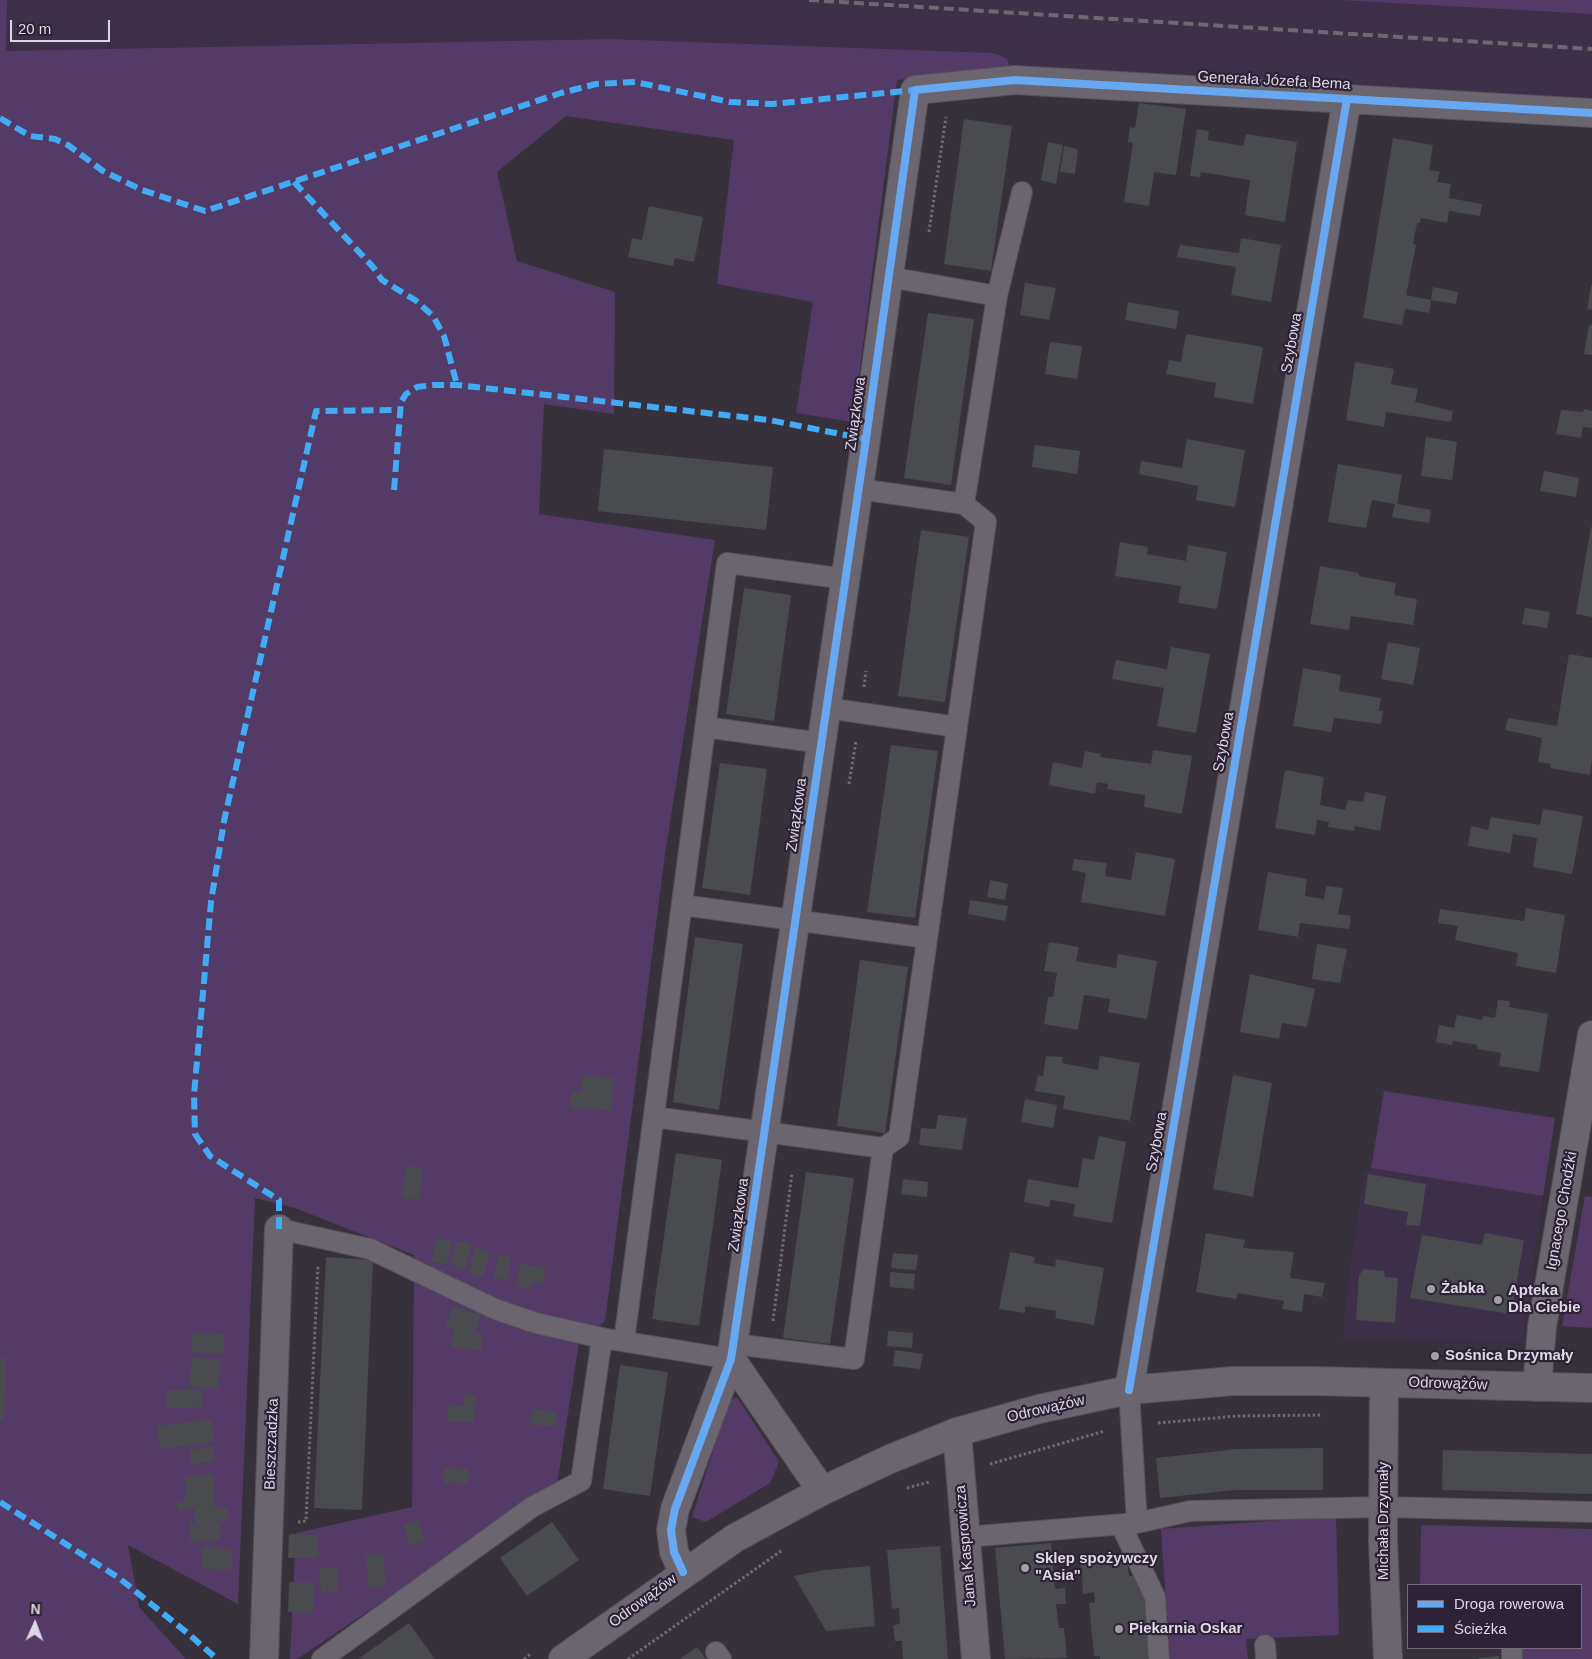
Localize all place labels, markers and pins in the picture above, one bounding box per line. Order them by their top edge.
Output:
place label: Żabka [1441,1280,1484,1298]
place label: Apteka Dla Ciebie [1508,1282,1581,1317]
marker: Żabka [1425,1283,1437,1295]
marker: Apteka Dla Ciebie [1492,1294,1504,1306]
place label: Sośnica Drzymały [1445,1347,1573,1365]
marker: Sośnica Drzymały [1429,1350,1441,1362]
place label: Sklep spożywczy "Asia" [1035,1550,1158,1585]
marker: Sklep spożywczy "Asia" [1019,1562,1031,1574]
place label: Piekarnia Oskar [1129,1620,1242,1638]
marker: Piekarnia Oskar [1113,1623,1125,1635]

